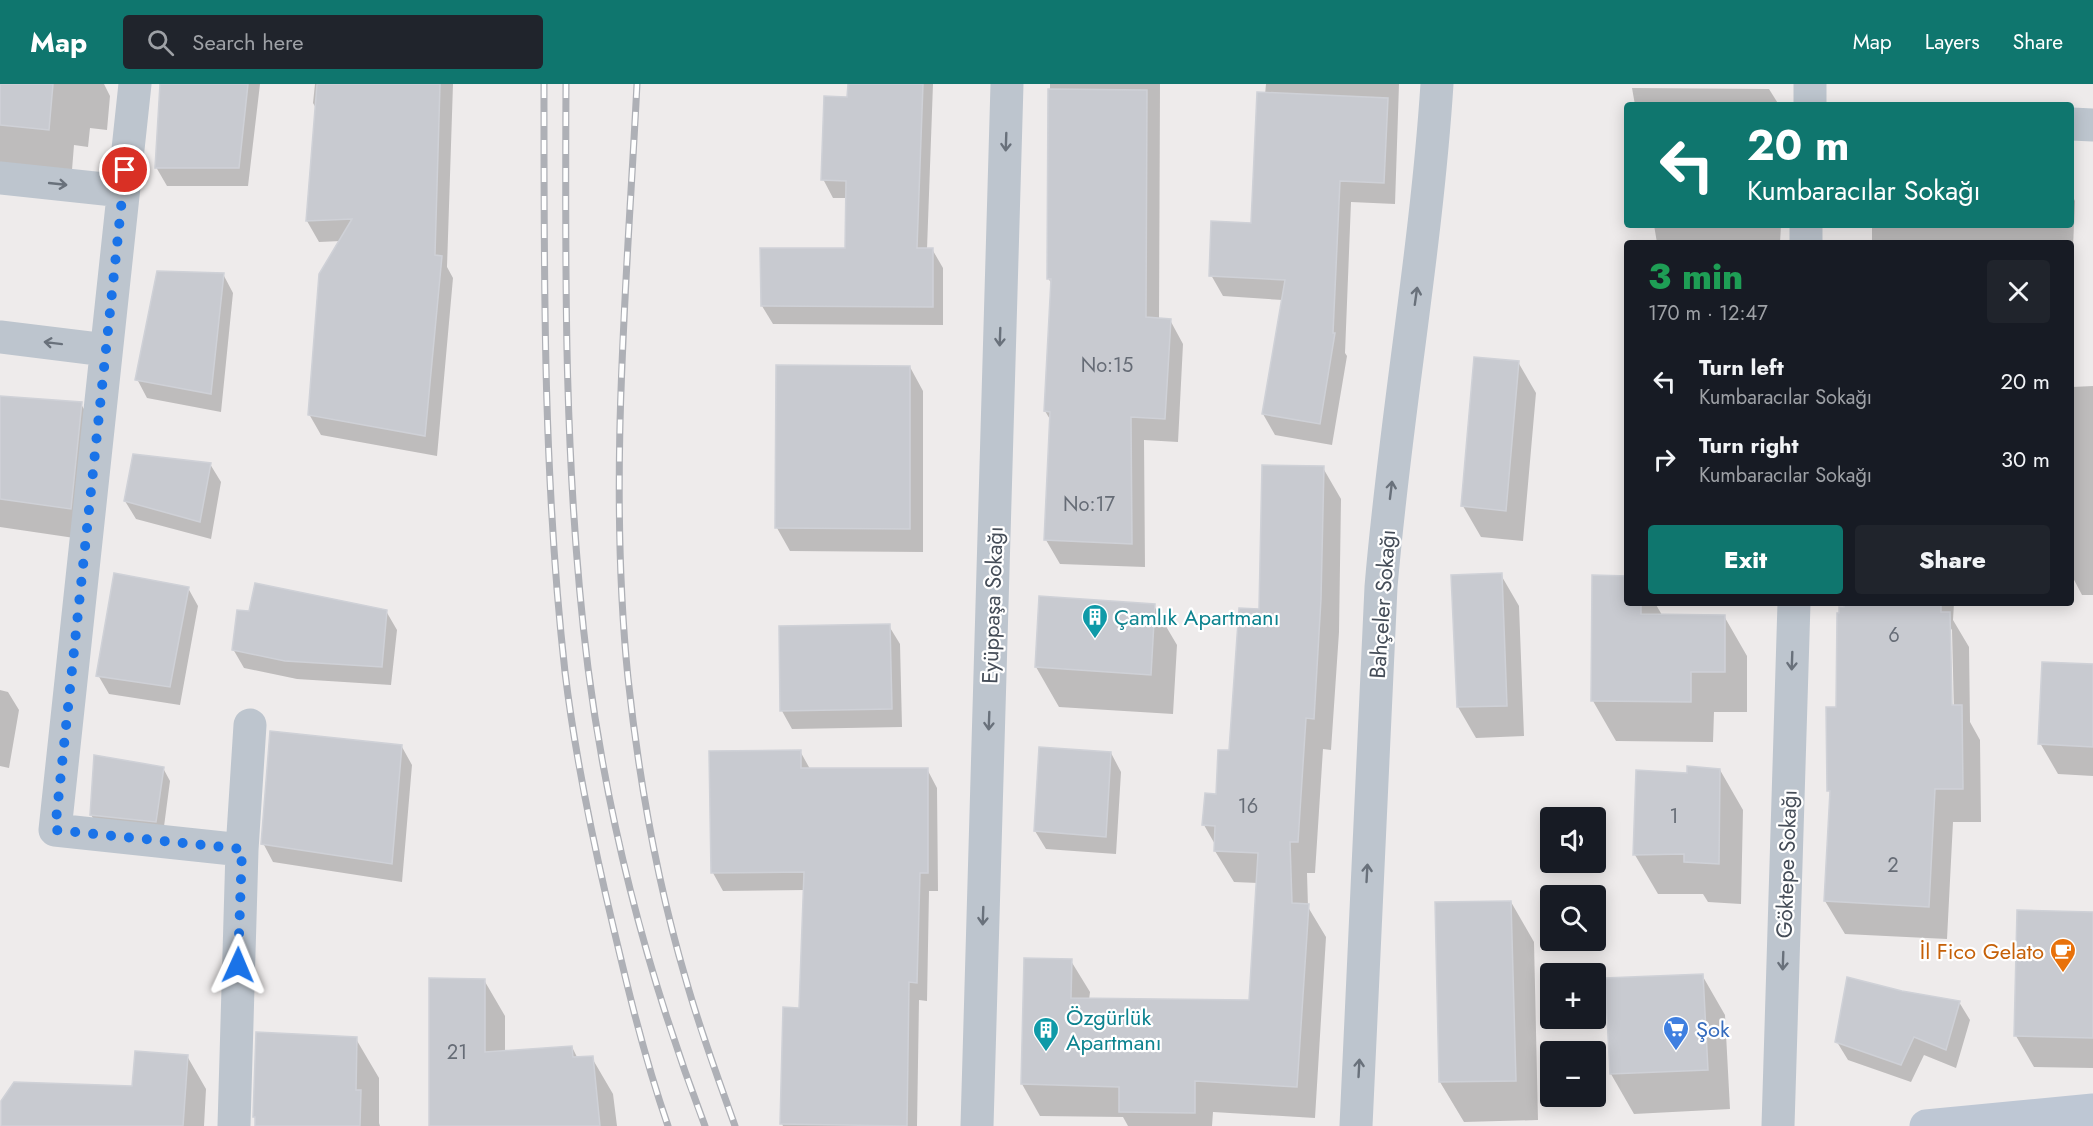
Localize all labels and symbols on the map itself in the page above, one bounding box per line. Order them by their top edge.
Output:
one-way arrow [1000,132,1011,152]
pin [99,144,150,195]
one-way arrow [48,179,68,190]
one-way arrow [1411,287,1422,307]
one-way arrow [994,327,1006,347]
one-way arrow [43,338,63,349]
house number: No:15 [1081,351,1133,380]
one-way arrow [1386,480,1397,500]
house number: No:17 [1063,490,1115,519]
street label: Eyüppaşa Sokağı [973,526,1011,684]
street label: Bahçeler Sokağı [1361,528,1403,680]
place label: Çamlık Apartmanı [1114,601,1279,633]
building icon: Çamlık Apartmanı [1080,602,1110,640]
house number: 6 [1888,621,1900,650]
one-way arrow [1787,651,1798,671]
one-way arrow [983,711,994,731]
street label: Göktepe Sokağı [1767,789,1805,939]
house number: 16 [1238,792,1258,821]
house number: 1 [1670,802,1679,831]
house number: 2 [1887,851,1899,880]
one-way arrow [1362,863,1373,883]
one-way arrow [977,906,989,926]
position arrow [206,933,270,997]
place label: İl Fico Gelato [1920,935,2044,967]
cafe icon: İl Fico Gelato [2048,936,2078,974]
one-way arrow [1777,951,1789,971]
place label: Özgürlük Apartmanı [1066,1001,1161,1058]
place label: Şok [1696,1013,1730,1045]
supermarket icon: Şok [1661,1014,1691,1052]
building icon: Özgürlük Apartmanı [1031,1015,1061,1053]
house number: 21 [447,1038,467,1067]
one-way arrow [1353,1058,1364,1078]

